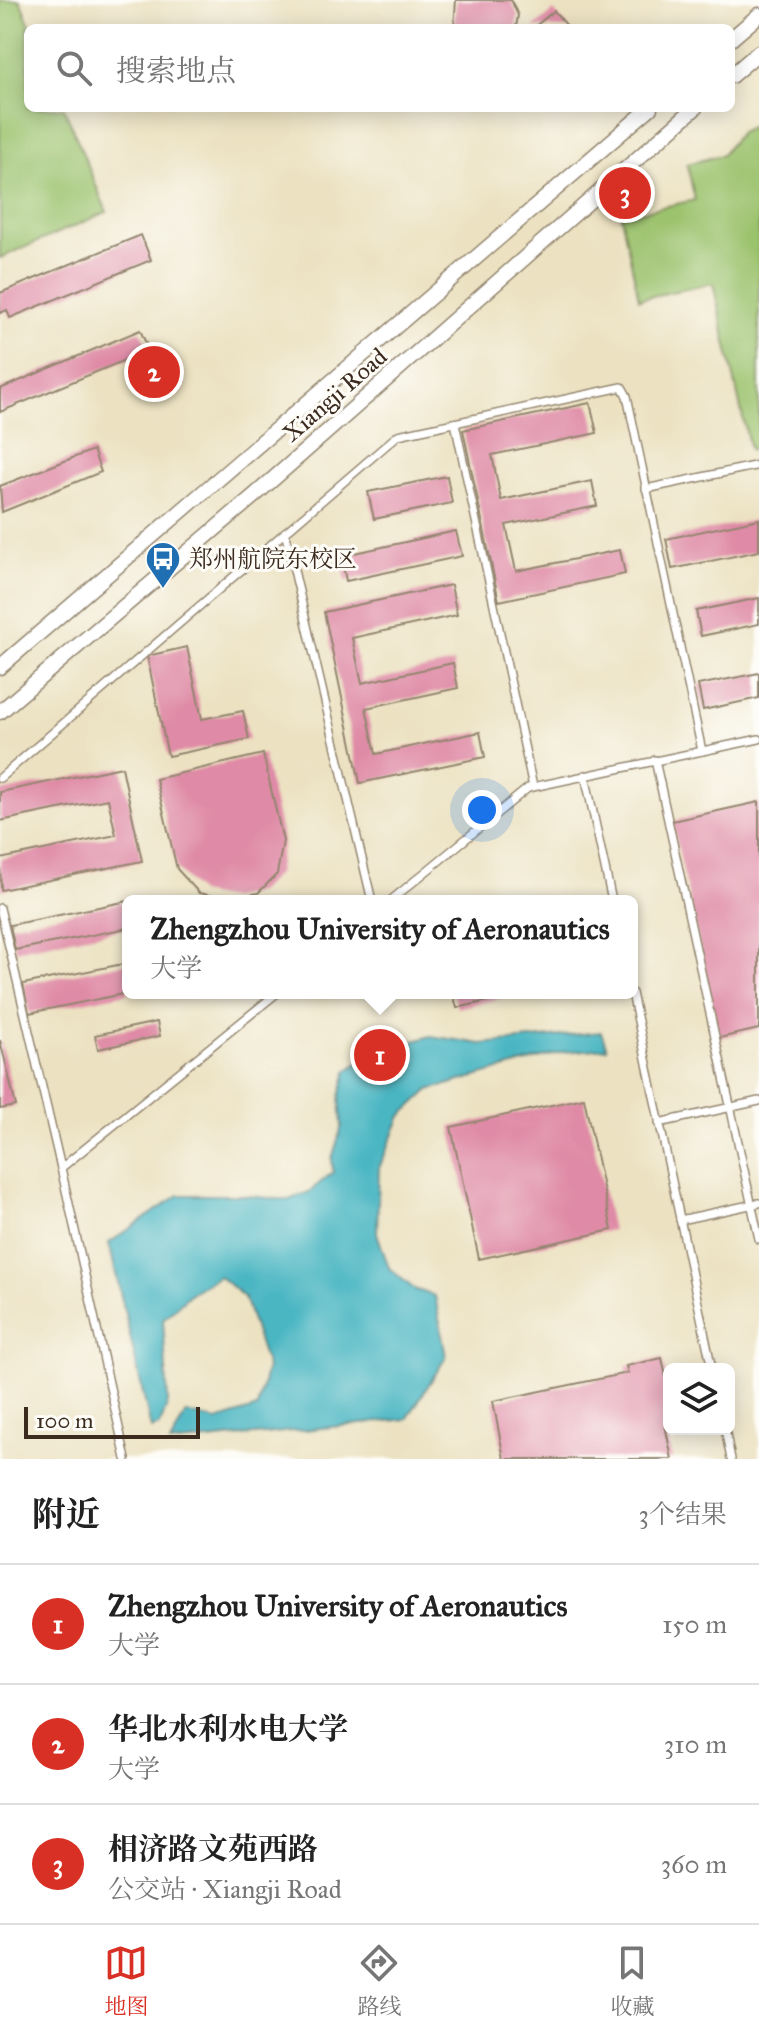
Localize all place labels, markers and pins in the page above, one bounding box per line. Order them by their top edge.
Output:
pin: 3 [599,163,651,223]
pin: 2 [128,342,180,402]
bus stop icon: 郑州航院东校区 [144,540,182,590]
place label: 郑州航院东校区 [189,544,357,574]
pin: 1 [354,1025,406,1085]

